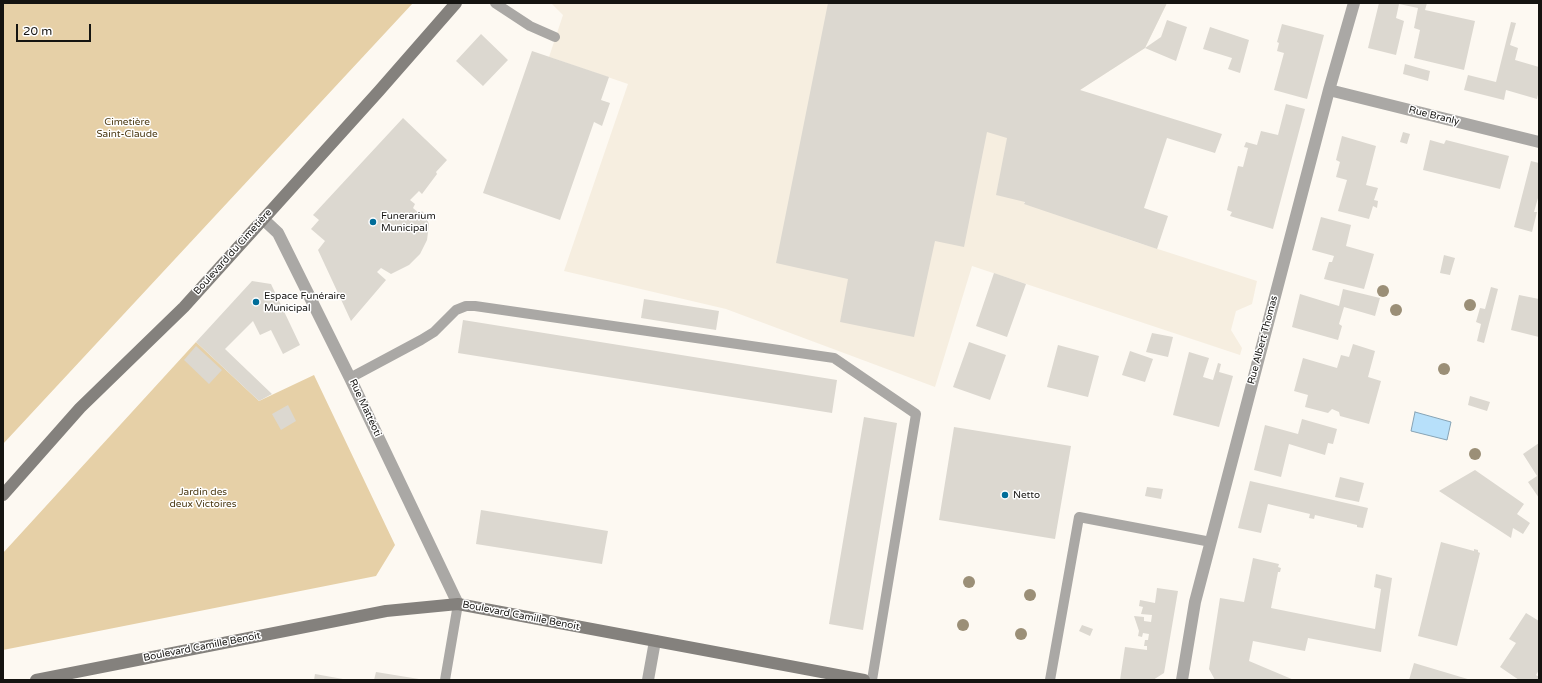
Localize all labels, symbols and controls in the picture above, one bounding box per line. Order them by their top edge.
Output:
scale bar [18,16,93,42]
text: 20 m [23,24,52,38]
street label: Rue Branly [1407,104,1461,128]
park label: Cimetière Saint-Claude [96,116,158,140]
street label: Boulevard du Cimetière [191,207,275,297]
place label: Funerarium Municipal [381,210,436,234]
marker: Funerarium Municipal [368,217,378,227]
place label: Espace Funéraire Municipal [264,290,345,314]
street label: Rue Albert Thomas [1245,294,1281,386]
marker: Espace Funéraire Municipal [251,297,261,307]
street label: Rue Mattéoti [346,377,384,439]
park label: Jardin des deux Victoires [169,486,237,510]
place label: Netto [1013,489,1040,501]
marker: Netto [1000,490,1010,500]
street label: Boulevard Camille Benoit [461,599,581,633]
street label: Boulevard Camille Benoit [142,630,262,664]

